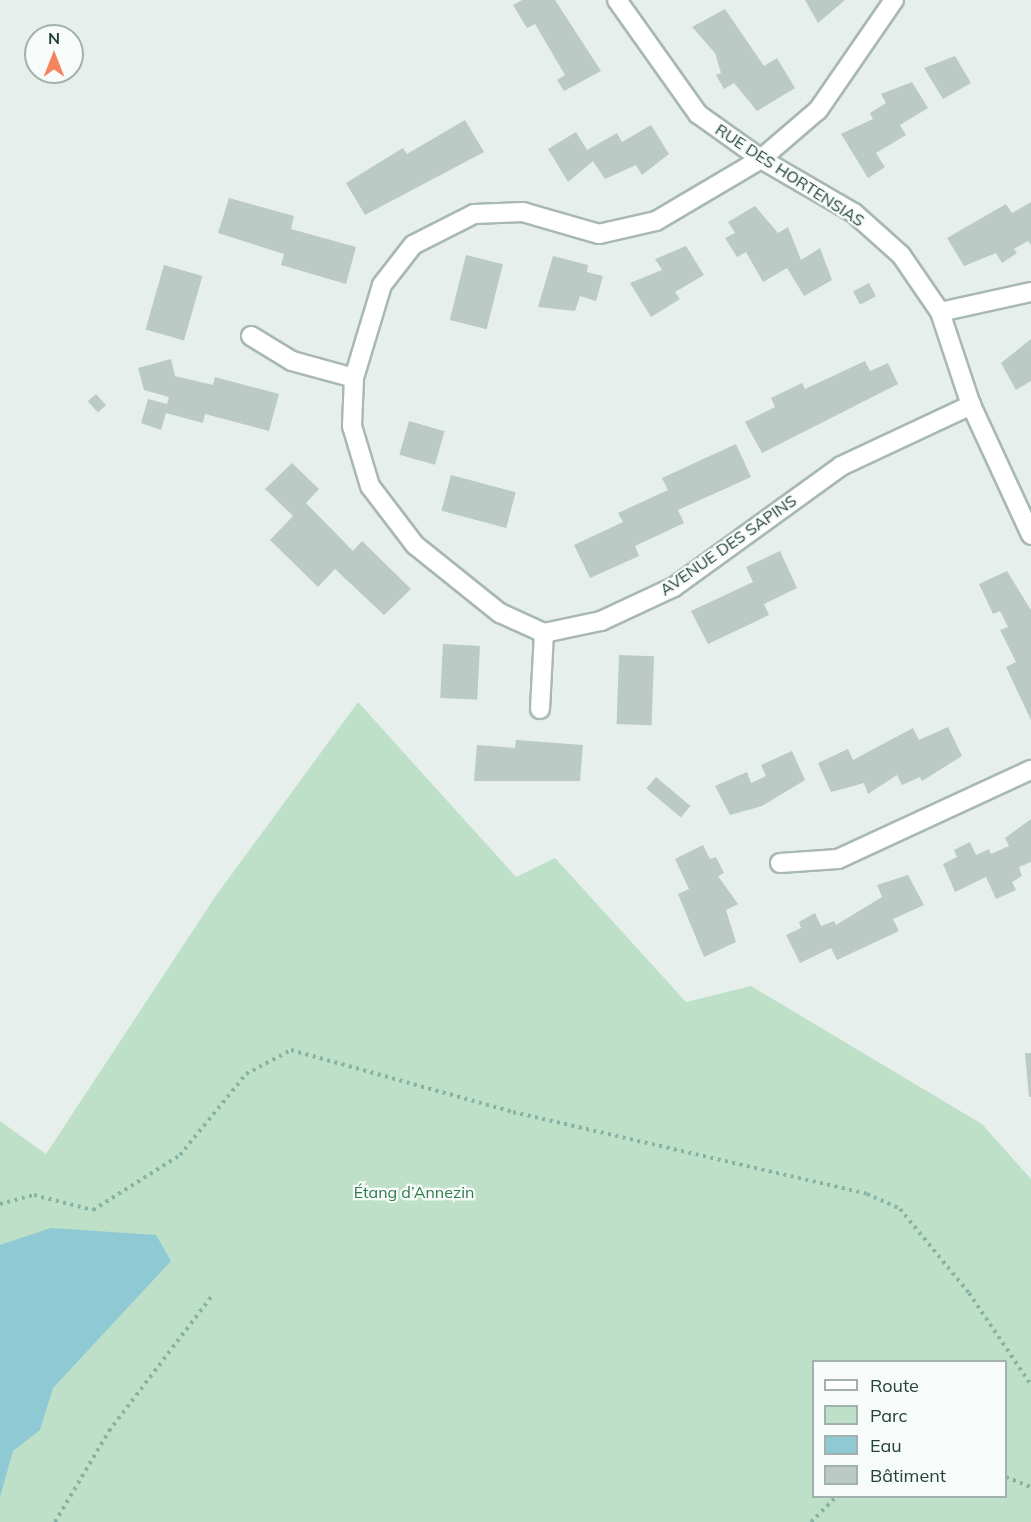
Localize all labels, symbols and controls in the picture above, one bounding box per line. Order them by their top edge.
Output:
north arrow [24,24,84,84]
text: N [48,28,60,48]
street label: RUE DES HORTENSIAS [712,120,868,230]
street label: AVENUE DES SAPINS [656,491,800,599]
park label: Étang d’Annezin [354,1182,474,1202]
legend [812,1360,1007,1498]
text: Route [870,1374,919,1397]
text: Parc [870,1404,907,1427]
text: Eau [870,1434,902,1457]
text: Bâtiment [870,1464,946,1487]

